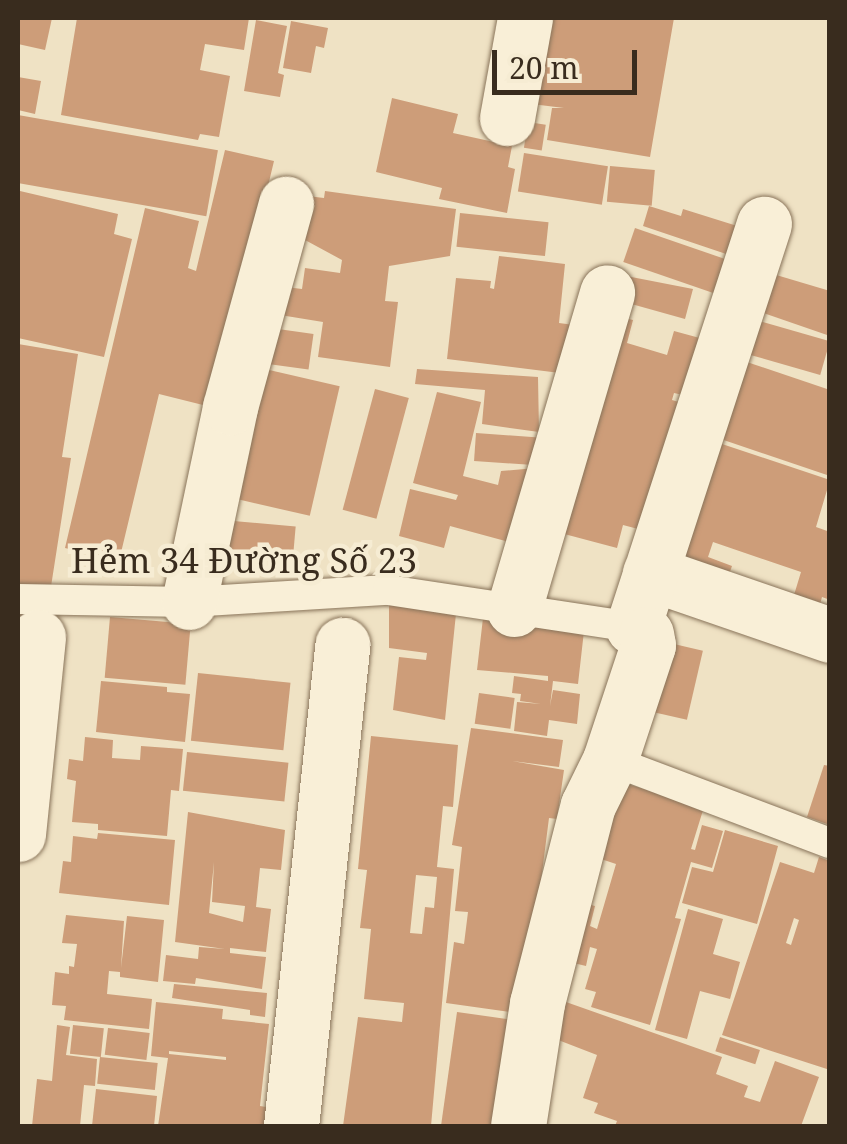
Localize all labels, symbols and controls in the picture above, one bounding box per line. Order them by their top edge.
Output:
scale bar [497,30,642,92]
text: 20 m [509,47,579,88]
street label: Hẻm 34 Đường Số 23 [71,539,417,581]

